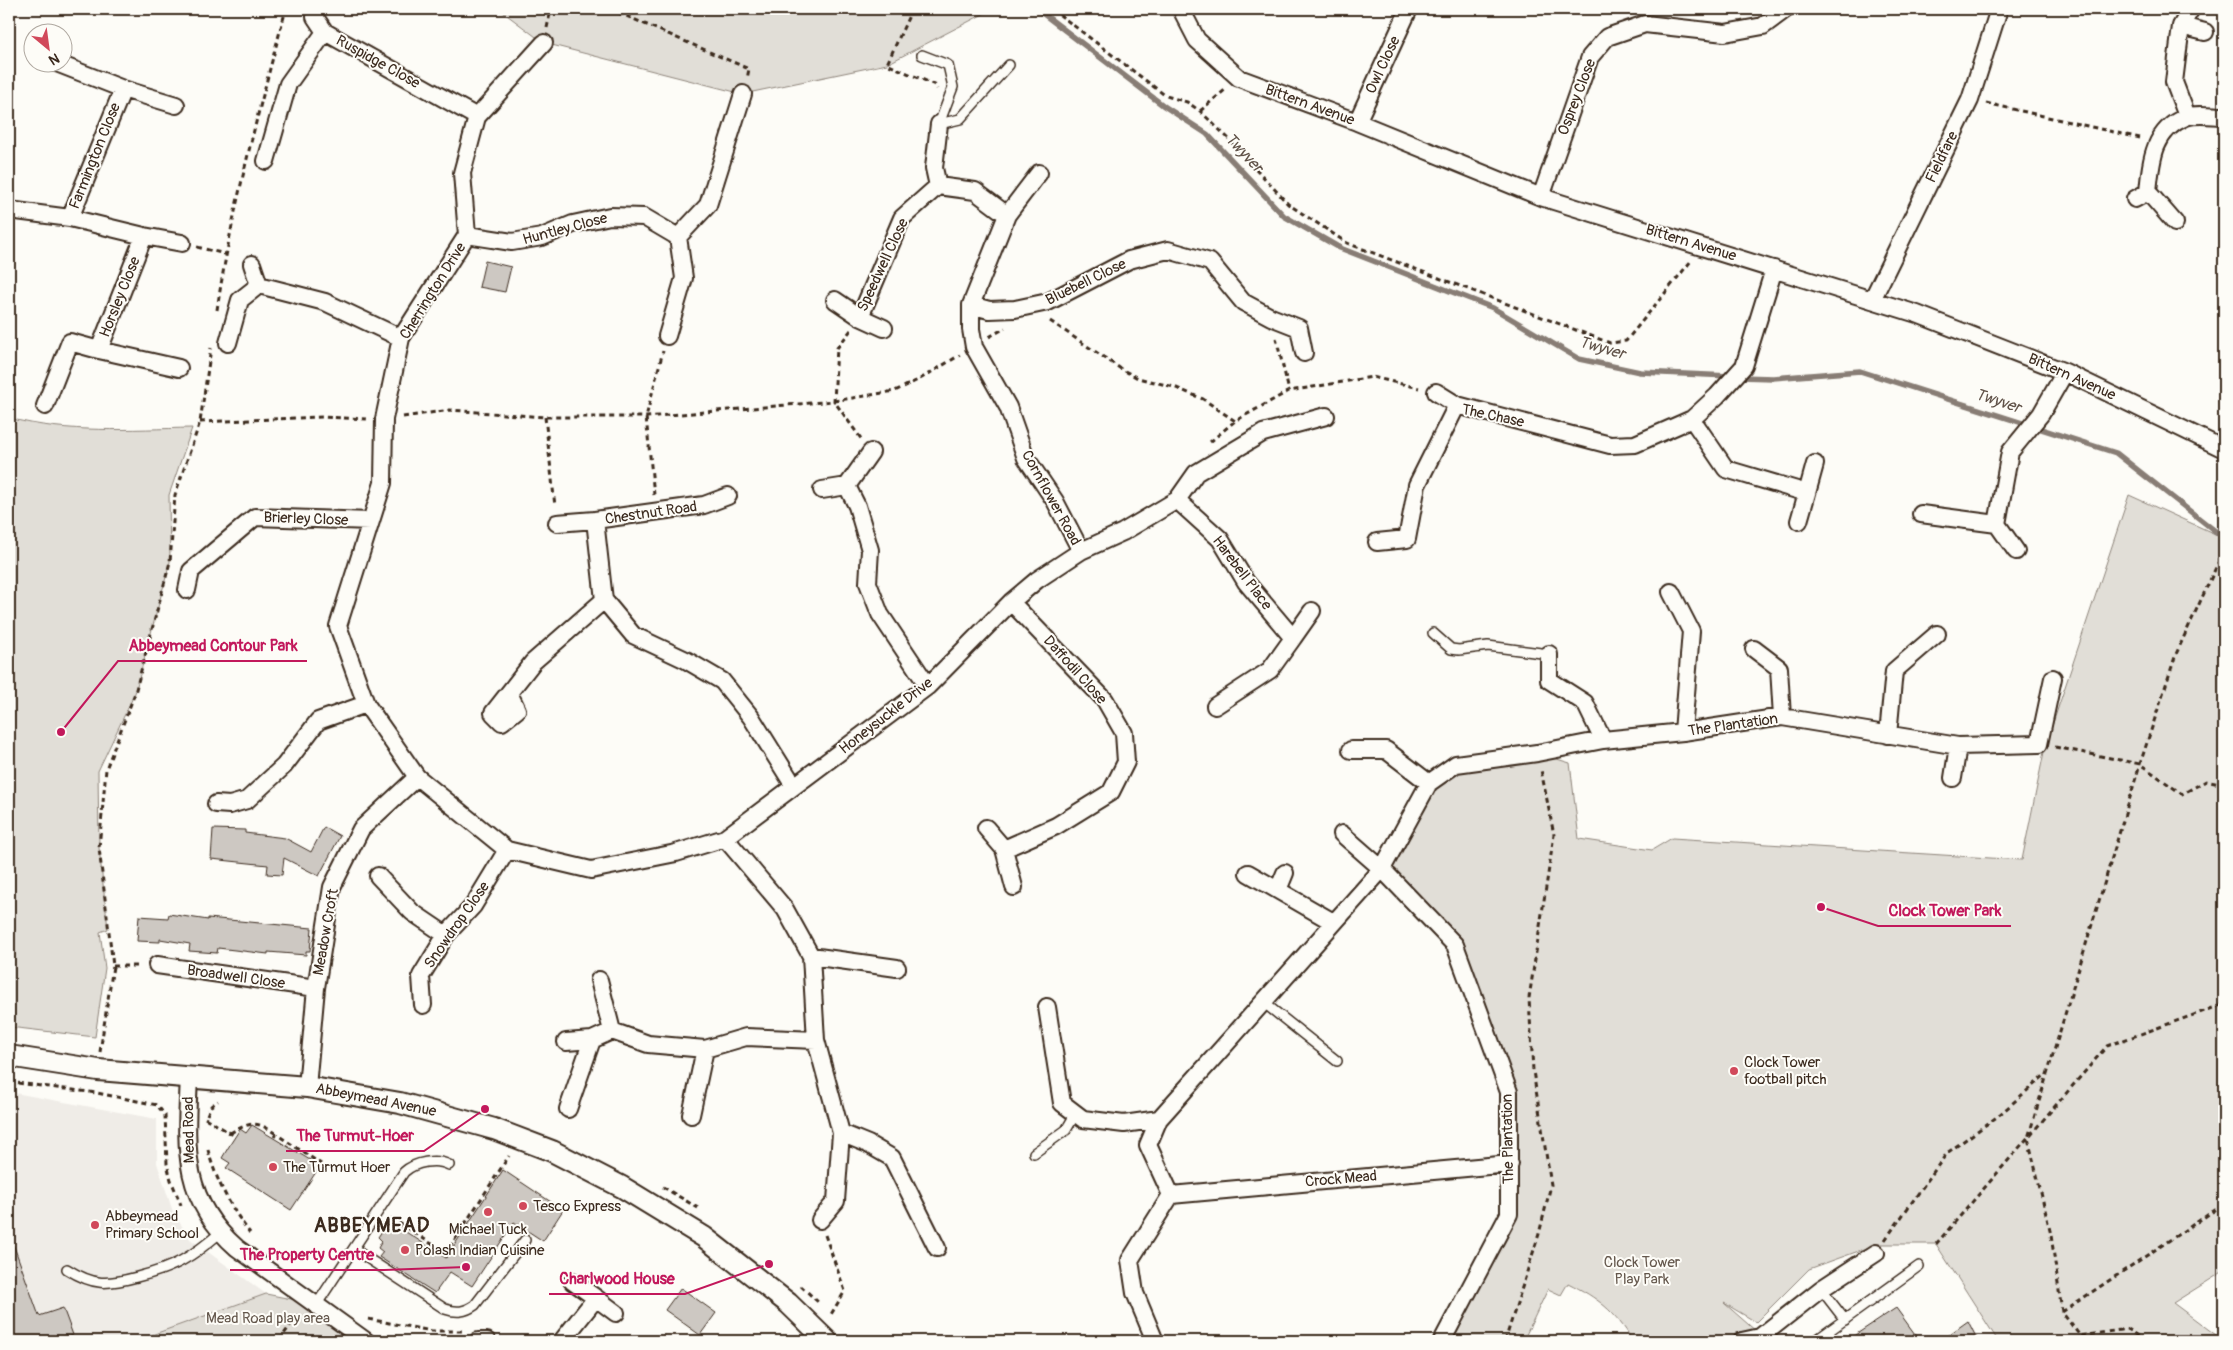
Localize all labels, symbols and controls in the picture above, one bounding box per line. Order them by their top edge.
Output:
north arrow [22,22,72,72]
street label: Ruspidge Close [333,31,424,93]
street label: Owl Close [1361,33,1405,97]
text: N [46,49,62,69]
street label: Osprey Close [1554,56,1600,138]
street label: Bittern Avenue [1263,80,1358,130]
street label: Farmington Close [65,99,125,212]
street label: Fieldfare [1921,128,1963,186]
water label: Twyver [1221,129,1269,179]
street label: Huntley Close [521,208,610,249]
street label: Speedwell Close [853,215,913,315]
street label: Bittern Avenue [1643,220,1739,266]
street label: Cherrington Drive [396,239,471,343]
street label: Horsley Close [95,253,145,340]
street label: Bluebell Close [1043,254,1130,310]
water label: Twyver [1577,332,1629,365]
street label: Bittern Avenue [2025,349,2119,405]
water label: Twyver [1973,384,2026,418]
street label: The Chase [1460,400,1527,432]
street label: Cornflower Road [1017,447,1085,549]
street label: Chestnut Road [604,497,698,529]
street label: Brierley Close [263,508,349,530]
street label: Harebell Place [1208,532,1276,614]
callout: Abbeymead Contour Park [118,630,307,661]
street label: Daffodil Close [1039,632,1111,709]
text: Abbeymead Contour Park [128,636,298,656]
street label: Honeysuckle Drive [835,673,937,759]
street label: The Plantation [1687,709,1779,741]
street label: Snowdrop Close [420,877,494,972]
street label: Meadow Croft [309,886,343,977]
callout: Clock Tower Park [1878,895,2011,926]
text: Clock Tower Park [1888,901,2002,921]
street label: Broadwell Close [186,961,287,993]
place label: Clock Tower football pitch [1744,1053,1827,1089]
marker: Clock Tower football pitch [1728,1065,1740,1077]
street label: Abbeymead Avenue [314,1079,439,1121]
street label: The Plantation [1498,1094,1518,1184]
street label: Mead Road [179,1096,199,1164]
callout: The Turmut-Hoer [286,1120,424,1151]
text: The Turmut-Hoer [295,1126,414,1146]
place label: The Turmut Hoer [283,1158,391,1177]
marker: The Turmut Hoer [267,1161,279,1173]
street label: Crock Mead [1304,1166,1378,1192]
place label: Tesco Express [533,1197,621,1216]
marker: Tesco Express [517,1200,529,1212]
marker: Michael Tuck [482,1206,494,1218]
place label: Abbeymead Primary School [105,1207,199,1243]
district label: ABBEYMEAD [314,1213,430,1238]
marker: Abbeymead Primary School [89,1219,101,1231]
place label: Michael Tuck [449,1220,528,1239]
callout: The Property Centre [230,1239,384,1270]
place label: Polash Indian Cuisine [415,1241,545,1260]
marker: Polash Indian Cuisine [399,1244,411,1256]
text: The Property Centre [239,1245,375,1265]
park label: Clock Tower Play Park [1604,1253,1681,1289]
callout: Charlwood House [549,1263,685,1294]
text: Charlwood House [559,1269,676,1289]
park label: Mead Road play area [206,1309,330,1328]

